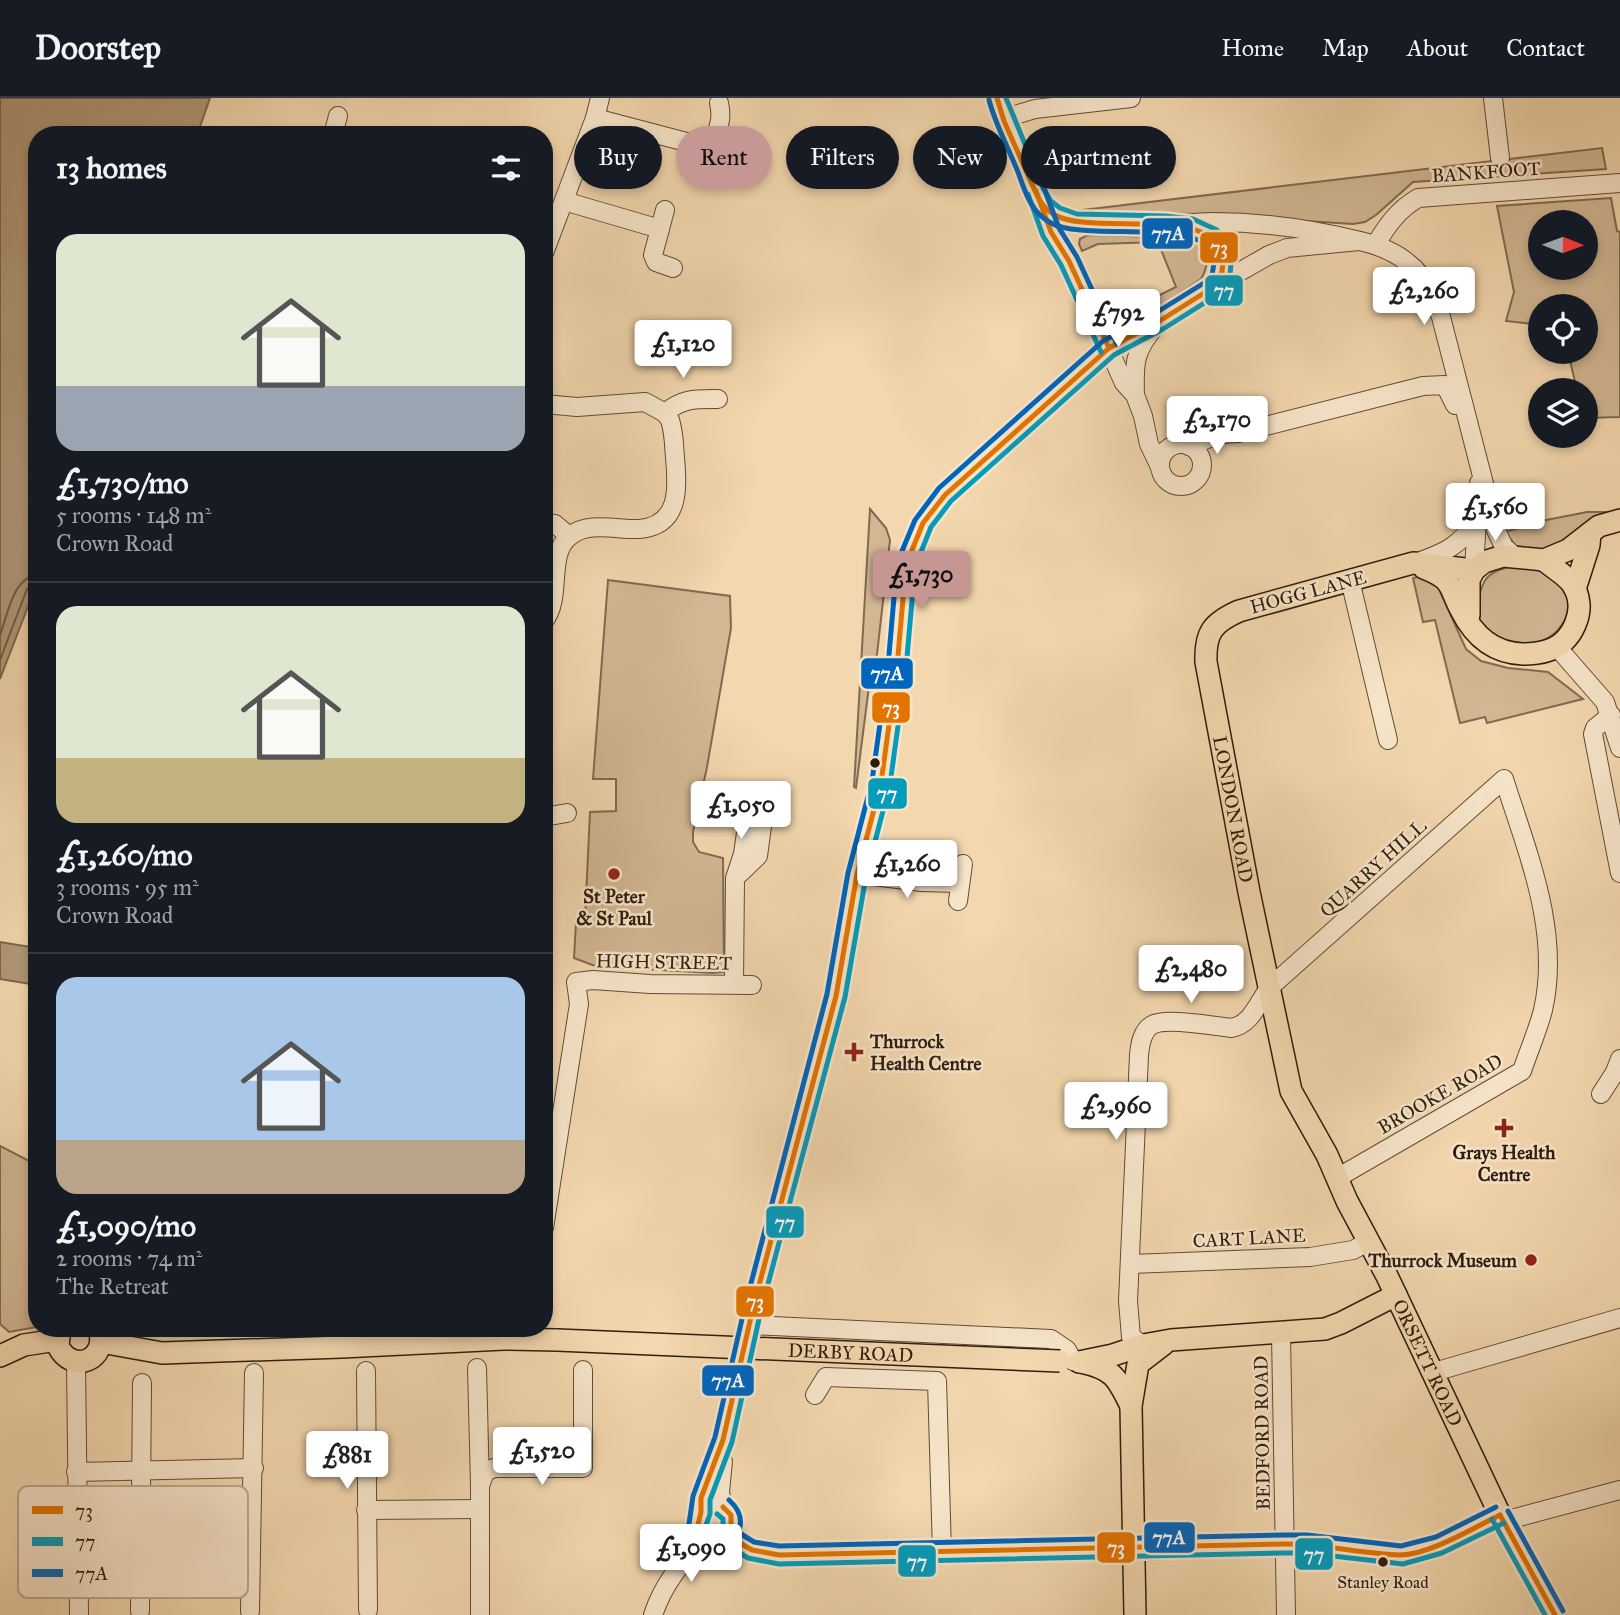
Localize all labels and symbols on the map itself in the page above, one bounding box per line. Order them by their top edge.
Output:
street label: BANKFOOT [1431,157,1541,187]
north arrow [1528,210,1598,280]
line badge: 77A [1141,217,1194,250]
text: 77A [1151,222,1185,245]
line badge: 73 [1199,231,1239,264]
text: 73 [1210,236,1228,260]
pin: £2,260 [1367,268,1481,327]
line badge: 77 [1204,274,1244,307]
text: 77 [1214,279,1234,302]
pin: £792 [1077,289,1159,349]
pin: £1,120 [626,320,740,380]
pin: £2,170 [1160,396,1274,456]
pin: £1,560 [1438,484,1552,543]
pin: £1,730 [864,552,978,611]
street label: HOGG LANE [1247,565,1369,619]
line badge: 77A [860,657,914,690]
text: 77A [870,662,904,685]
line badge: 73 [871,691,911,724]
text: 73 [882,696,900,720]
street label: LONDON ROAD [1209,734,1258,884]
unlabelled marker [868,756,882,770]
line badge: 77 [867,777,908,810]
pin: £1,050 [684,782,798,841]
text: 77 [877,782,897,805]
street label: QUARRY HILL [1315,814,1431,922]
pin: £1,260 [850,840,964,900]
marker: St Peter & St Paul [606,866,622,882]
place label: St Peter & St Paul [576,885,653,930]
pin: £2,480 [1134,946,1248,1005]
street label: HIGH STREET [596,949,732,975]
place label: Thurrock Health Centre [869,1030,981,1075]
marker: Thurrock Health Centre [844,1042,864,1062]
street label: BROOKE ROAD [1373,1049,1507,1139]
pin: £2,960 [1059,1082,1173,1142]
marker: Grays Health Centre [1494,1118,1514,1138]
place label: Grays Health Centre [1452,1141,1556,1186]
line badge: 77 [765,1205,805,1239]
text: 77 [775,1211,795,1234]
street label: CART LANE [1192,1224,1306,1252]
place label: Thurrock Museum [1367,1249,1517,1272]
marker: Thurrock Museum [1523,1252,1539,1268]
line badge: 73 [735,1285,775,1318]
text: 73 [746,1290,764,1314]
street label: ORSETT ROAD [1388,1295,1468,1430]
street label: DERBY ROAD [788,1338,914,1366]
street label: BEDFORD ROAD [1249,1355,1275,1511]
line badge: 77A [701,1364,755,1397]
text: 77A [711,1369,745,1392]
pin: £1,520 [485,1428,599,1487]
pin: £881 [306,1432,388,1491]
legend [18,1486,248,1598]
text: 73 [75,1499,93,1522]
line badge: 77A [1143,1521,1196,1554]
pin: £1,090 [634,1524,748,1584]
text: 77A [1152,1526,1186,1549]
text: 77 [75,1530,95,1553]
line badge: 73 [1096,1531,1136,1564]
text: 73 [1107,1536,1125,1560]
line badge: 77 [1294,1537,1334,1571]
text: 77 [1304,1543,1324,1566]
line badge: 77 [897,1544,937,1578]
text: 77 [907,1550,927,1573]
marker: Stanley Road [1376,1555,1390,1569]
text: 77A [75,1562,108,1585]
place label: Stanley Road [1337,1572,1429,1593]

